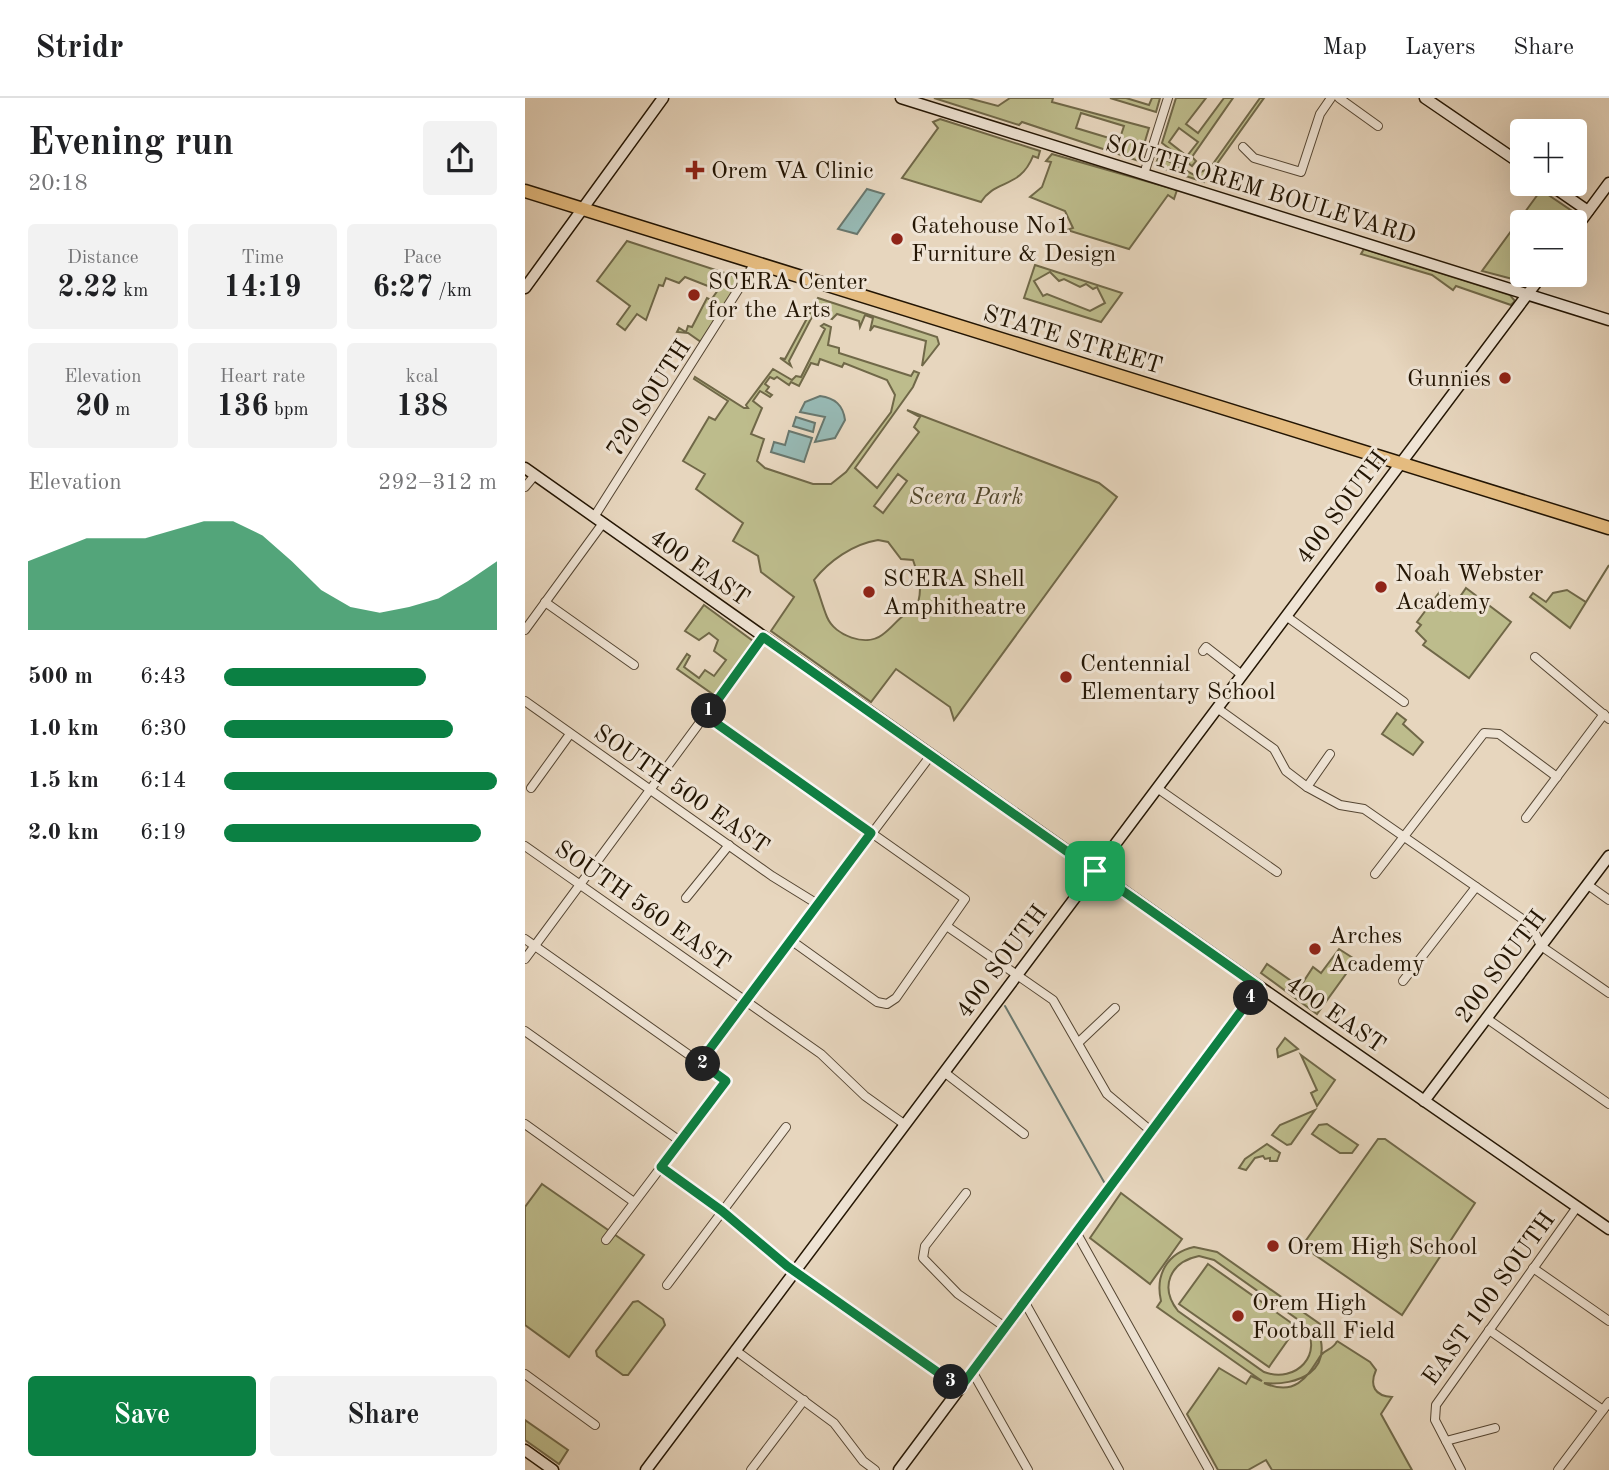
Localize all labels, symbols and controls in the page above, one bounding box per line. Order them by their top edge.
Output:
text: Stridr [35,32,124,65]
text: Map [1323,36,1367,60]
text: Layers [1405,36,1475,60]
text: Share [1513,36,1574,60]
map controls [1510,119,1587,287]
button: + [1510,119,1587,196]
button: share [423,121,497,195]
text: Evening run [28,125,234,163]
street label: SOUTH OREM BOULEVARD [1102,132,1418,250]
marker: Orem VA Clinic [685,160,705,180]
place label: Orem VA Clinic [711,160,874,184]
text: 20:18 [28,172,88,195]
button: − [1510,210,1587,287]
place label: Gatehouse No1 Furniture & Design [911,215,1116,267]
marker: Gatehouse No1 Furniture & Design [889,231,905,247]
text: Distance [67,249,139,268]
text: Time [241,249,284,268]
text: Pace [403,249,441,268]
place label: SCERA Center for the Arts [708,271,867,323]
text: 2.22 [57,273,118,303]
text: 14:19 [223,273,301,303]
text: 6:27 [372,273,433,303]
text: km [118,282,148,301]
text: /km [433,282,472,301]
marker: SCERA Center for the Arts [686,287,702,303]
street label: STATE STREET [980,302,1165,380]
street label: 720 SOUTH [603,336,696,462]
text: Elevation [64,368,141,387]
text: Heart rate [220,368,305,387]
text: kcal [406,368,439,387]
place label: Gunnies [1407,368,1491,392]
marker: Gunnies [1497,370,1513,386]
text: 20 [75,392,110,422]
text: 136 [216,392,269,422]
text: 138 [396,392,448,422]
text: m [110,401,130,420]
text: bpm [269,401,309,420]
street label: 400 SOUTH [1293,447,1393,569]
text: Elevation [28,471,122,494]
text: 292–312 m [378,471,497,494]
park label: Scera Park [909,486,1023,510]
street label: 400 EAST [645,526,753,612]
place label: Noah Webster Academy [1395,563,1544,615]
place label: SCERA Shell Amphitheatre [883,568,1026,620]
marker: Noah Webster Academy [1373,579,1389,595]
marker: SCERA Shell Amphitheatre [861,584,877,600]
place label: Centennial Elementary School [1080,653,1275,705]
text: 500 m [28,665,93,688]
text: 6:43 [140,665,186,688]
marker: Centennial Elementary School [1058,669,1074,685]
pin: 1 [691,694,727,728]
text: 1 [703,701,714,720]
text: 1.0 km [28,717,99,740]
text: 6:30 [140,717,186,740]
street label: SOUTH 500 EAST [589,721,773,860]
text: 1.5 km [28,769,99,792]
text: 6:14 [140,769,186,792]
text: 2.0 km [28,821,99,844]
text: 6:19 [140,821,186,844]
street label: SOUTH 560 EAST [550,837,734,976]
pin [1065,841,1125,901]
icon: arrive [1076,852,1114,890]
street label: 400 SOUTH [953,901,1053,1023]
street label: 200 SOUTH [1452,906,1552,1028]
place label: Arches Academy [1329,925,1425,977]
marker: Arches Academy [1307,941,1323,957]
street label: 400 EAST [1281,973,1389,1059]
pin: 4 [1233,981,1269,1016]
text: 4 [1245,988,1256,1007]
pin: 2 [685,1046,721,1082]
text: 2 [697,1054,708,1073]
street label: EAST 100 SOUTH [1419,1208,1560,1390]
place label: Orem High School [1287,1236,1477,1260]
marker: Orem High School [1265,1238,1281,1254]
place label: Orem High Football Field [1252,1292,1395,1344]
marker: Orem High Football Field [1230,1308,1246,1324]
pin: 3 [933,1364,969,1400]
text: 3 [945,1372,956,1391]
button: Save [28,1376,256,1456]
button: Share [270,1376,497,1456]

